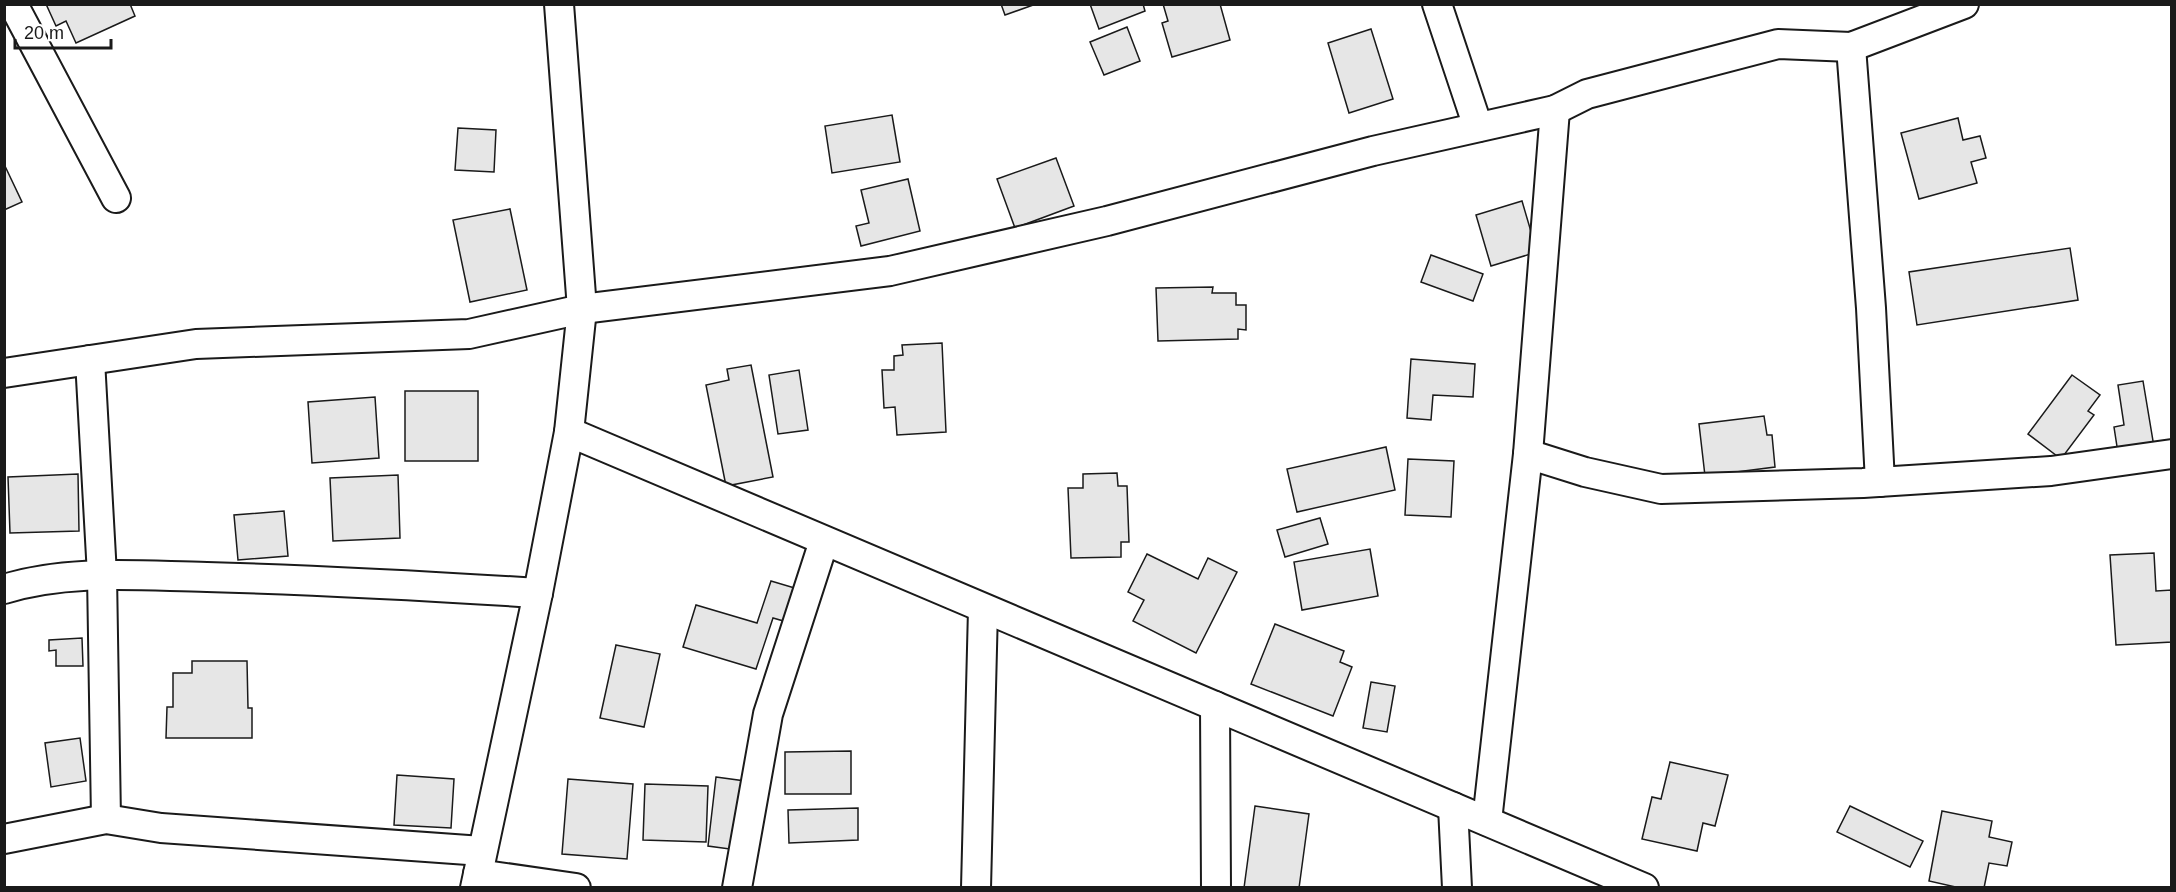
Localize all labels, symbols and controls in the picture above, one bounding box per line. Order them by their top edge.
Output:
scale bar [15,12,111,50]
text: 20 m [24,23,64,43]

